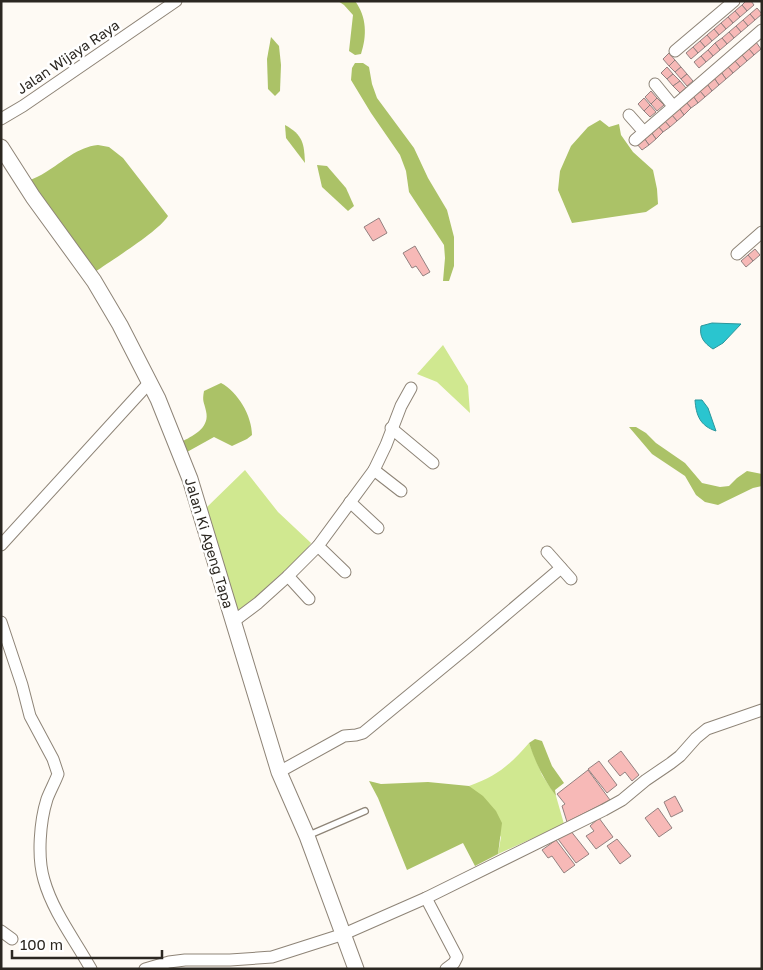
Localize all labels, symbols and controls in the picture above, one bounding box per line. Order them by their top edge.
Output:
street label: Jalan Wijaya Raya [13,16,122,97]
street label: Jalan Ki Ageng Tapa [182,476,237,610]
scale bar [12,928,162,960]
text: 100 m [20,935,63,953]

